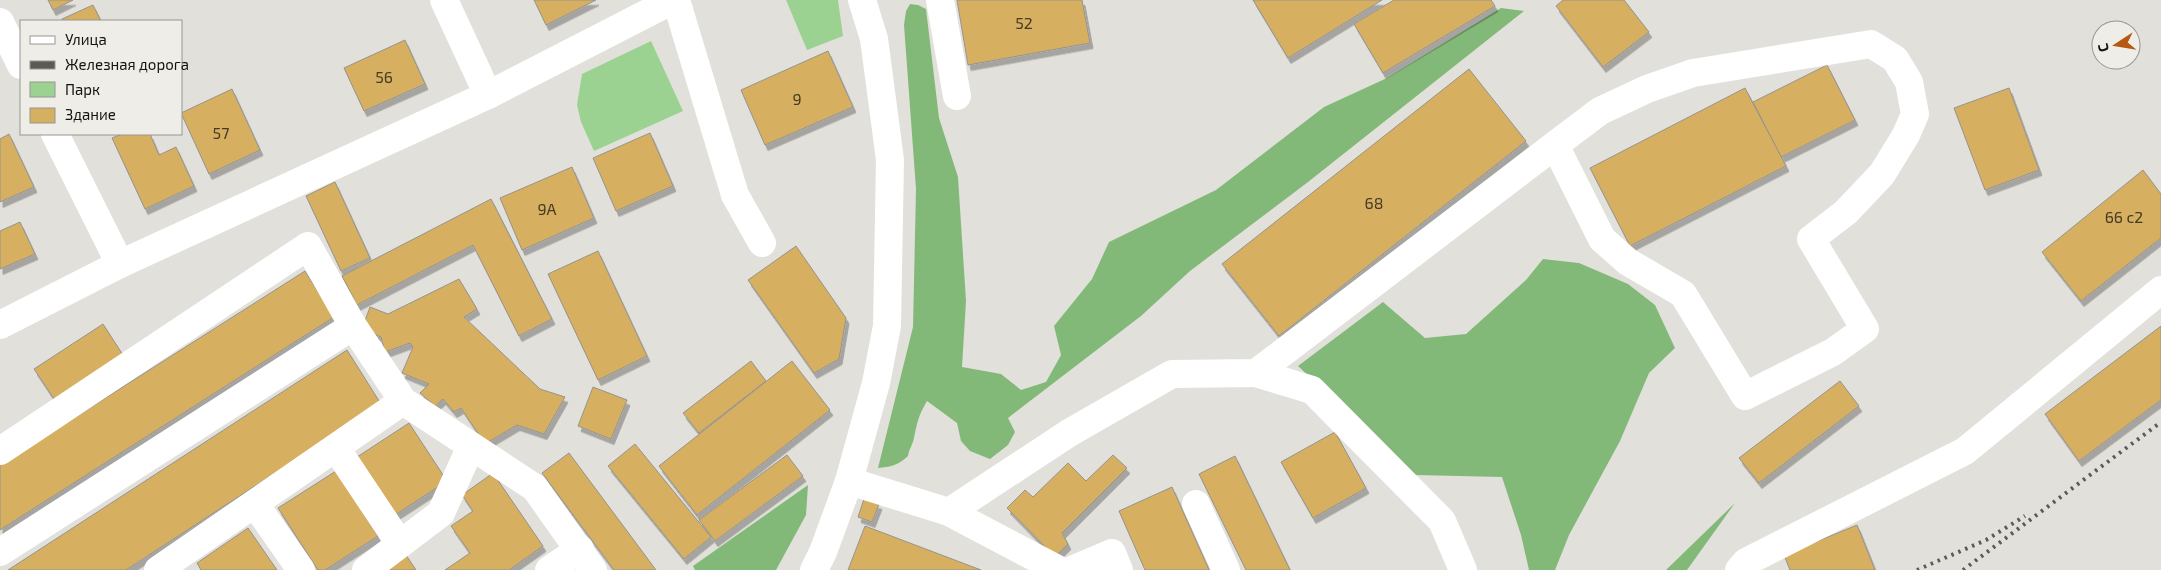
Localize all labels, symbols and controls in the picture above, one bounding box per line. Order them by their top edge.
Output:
house number: 52 [1015,13,1033,32]
legend [20,20,182,135]
north arrow [2091,20,2141,70]
text: Улица [65,30,107,48]
text: С [2094,42,2112,54]
text: Железная дорога [65,55,189,73]
house number: 56 [375,67,393,86]
text: Парк [65,80,100,98]
house number: 9 [792,89,802,108]
text: Здание [65,105,116,123]
house number: 57 [213,123,229,142]
house number: 68 [1365,193,1383,212]
house number: 9А [537,199,557,218]
house number: 66 с2 [2105,207,2143,226]

